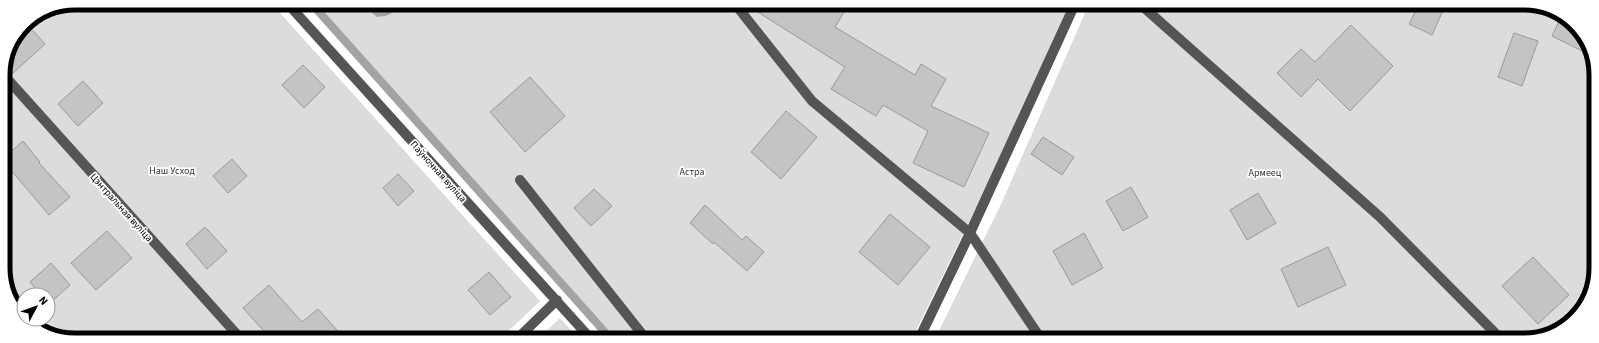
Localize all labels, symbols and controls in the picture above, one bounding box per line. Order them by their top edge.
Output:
street label: Паўночная вуліца [407,138,470,205]
park label: Наш Усход [149,164,195,178]
park label: Астра [680,165,704,179]
park label: Армеец [1249,166,1282,180]
street label: Цэнтральная вуліца [87,170,156,245]
north arrow [16,287,56,327]
text: N [35,293,51,308]

